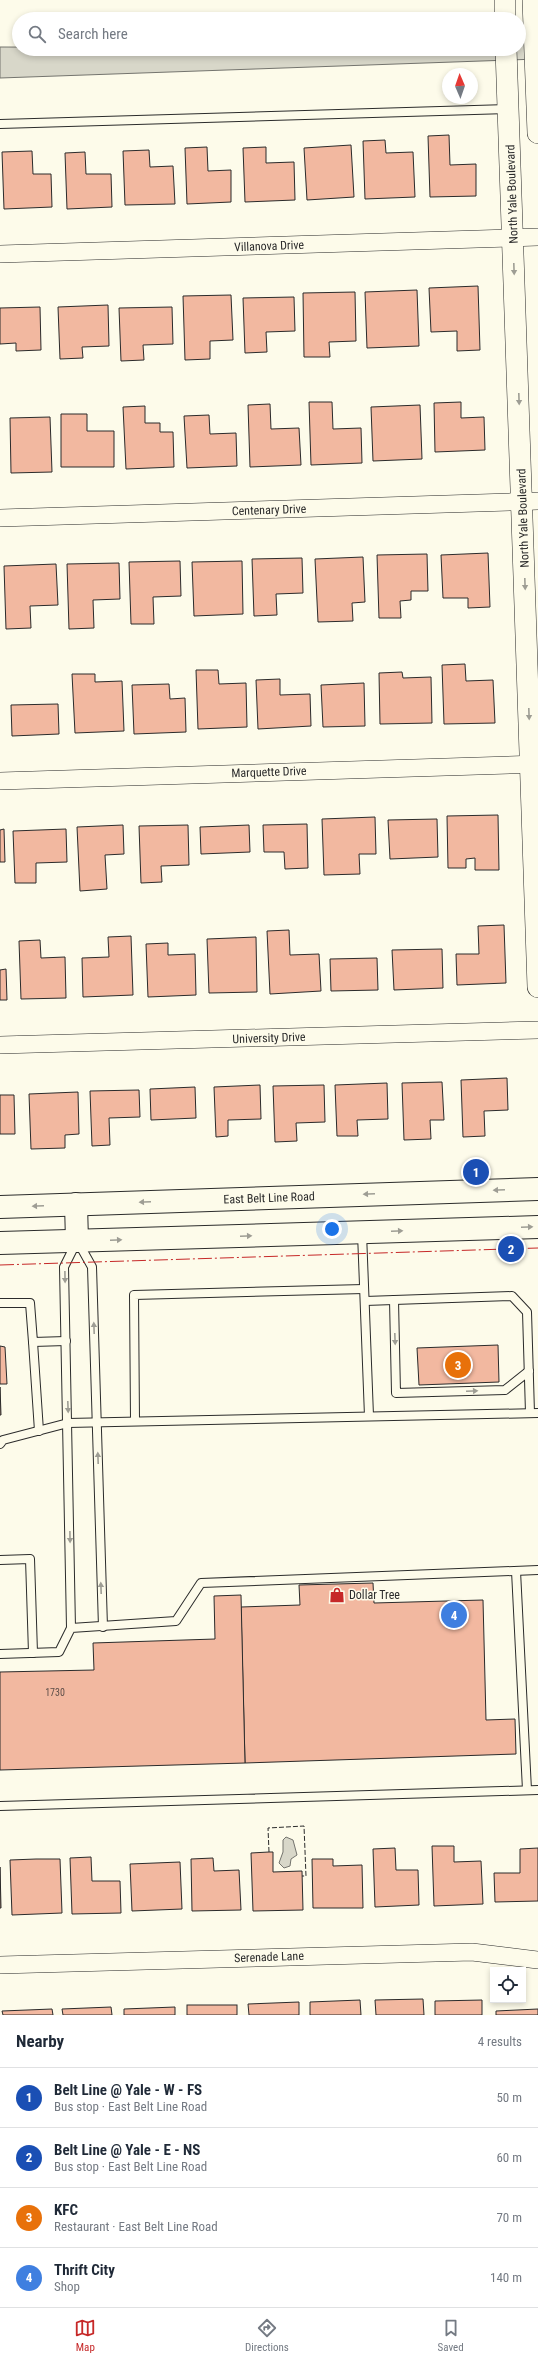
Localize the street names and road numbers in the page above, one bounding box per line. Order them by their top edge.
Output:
street label: North Yale Boulevard [503,144,521,244]
street label: Villanova Drive [234,238,305,254]
street label: North Yale Boulevard [514,468,532,568]
street label: Centenary Drive [232,502,307,518]
street label: Marquette Drive [231,764,307,780]
street label: University Drive [232,1030,306,1046]
street label: East Belt Line Road [223,1189,315,1207]
street label: Serenade Lane [234,1949,304,1965]

